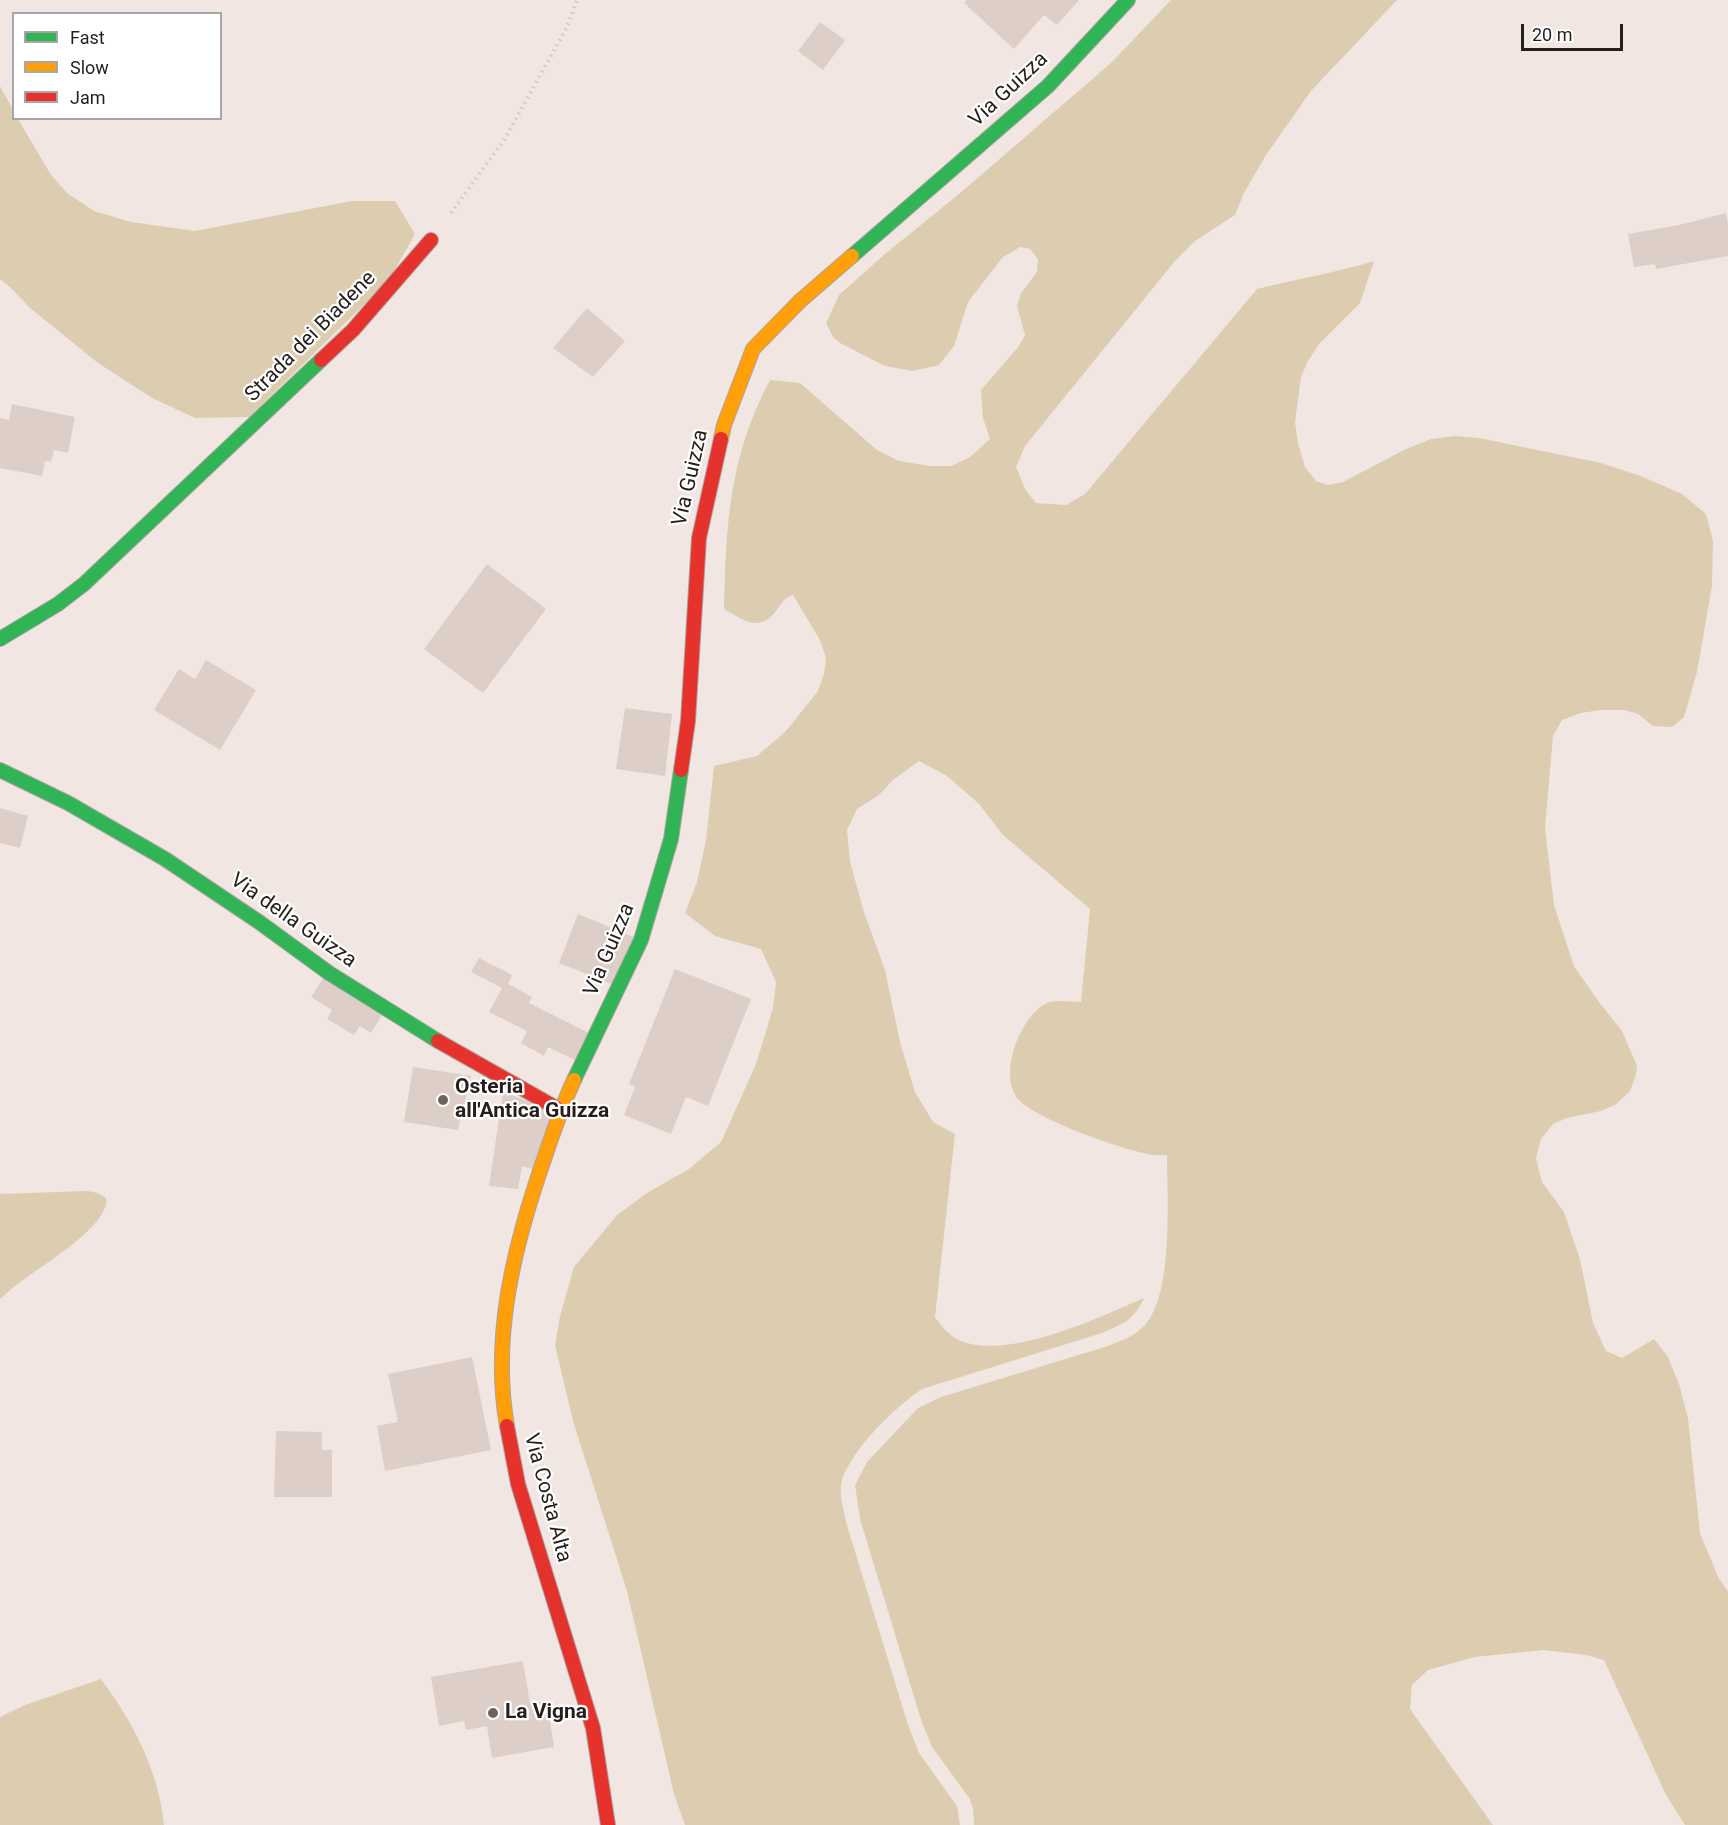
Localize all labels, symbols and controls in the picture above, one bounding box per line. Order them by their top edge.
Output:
legend [12,12,222,120]
scale bar [1524,12,1626,50]
text: 20 m [1532,24,1572,45]
text: Fast [70,27,105,48]
street label: Via Guizza [964,47,1054,133]
text: Slow [70,57,109,78]
text: Jam [70,87,106,108]
street label: Strada dei Biadene [240,266,382,408]
street label: Via Guizza [668,427,714,529]
street label: Via della Guizza [225,868,361,974]
street label: Via Guizza [579,900,641,1000]
place label: Osteria all'Antica Guizza [455,1075,609,1125]
marker: Osteria all'Antica Guizza [436,1093,450,1107]
street label: Via Costa Alta [518,1431,576,1565]
place label: La Vigna [505,1700,587,1726]
marker: La Vigna [486,1706,500,1720]

